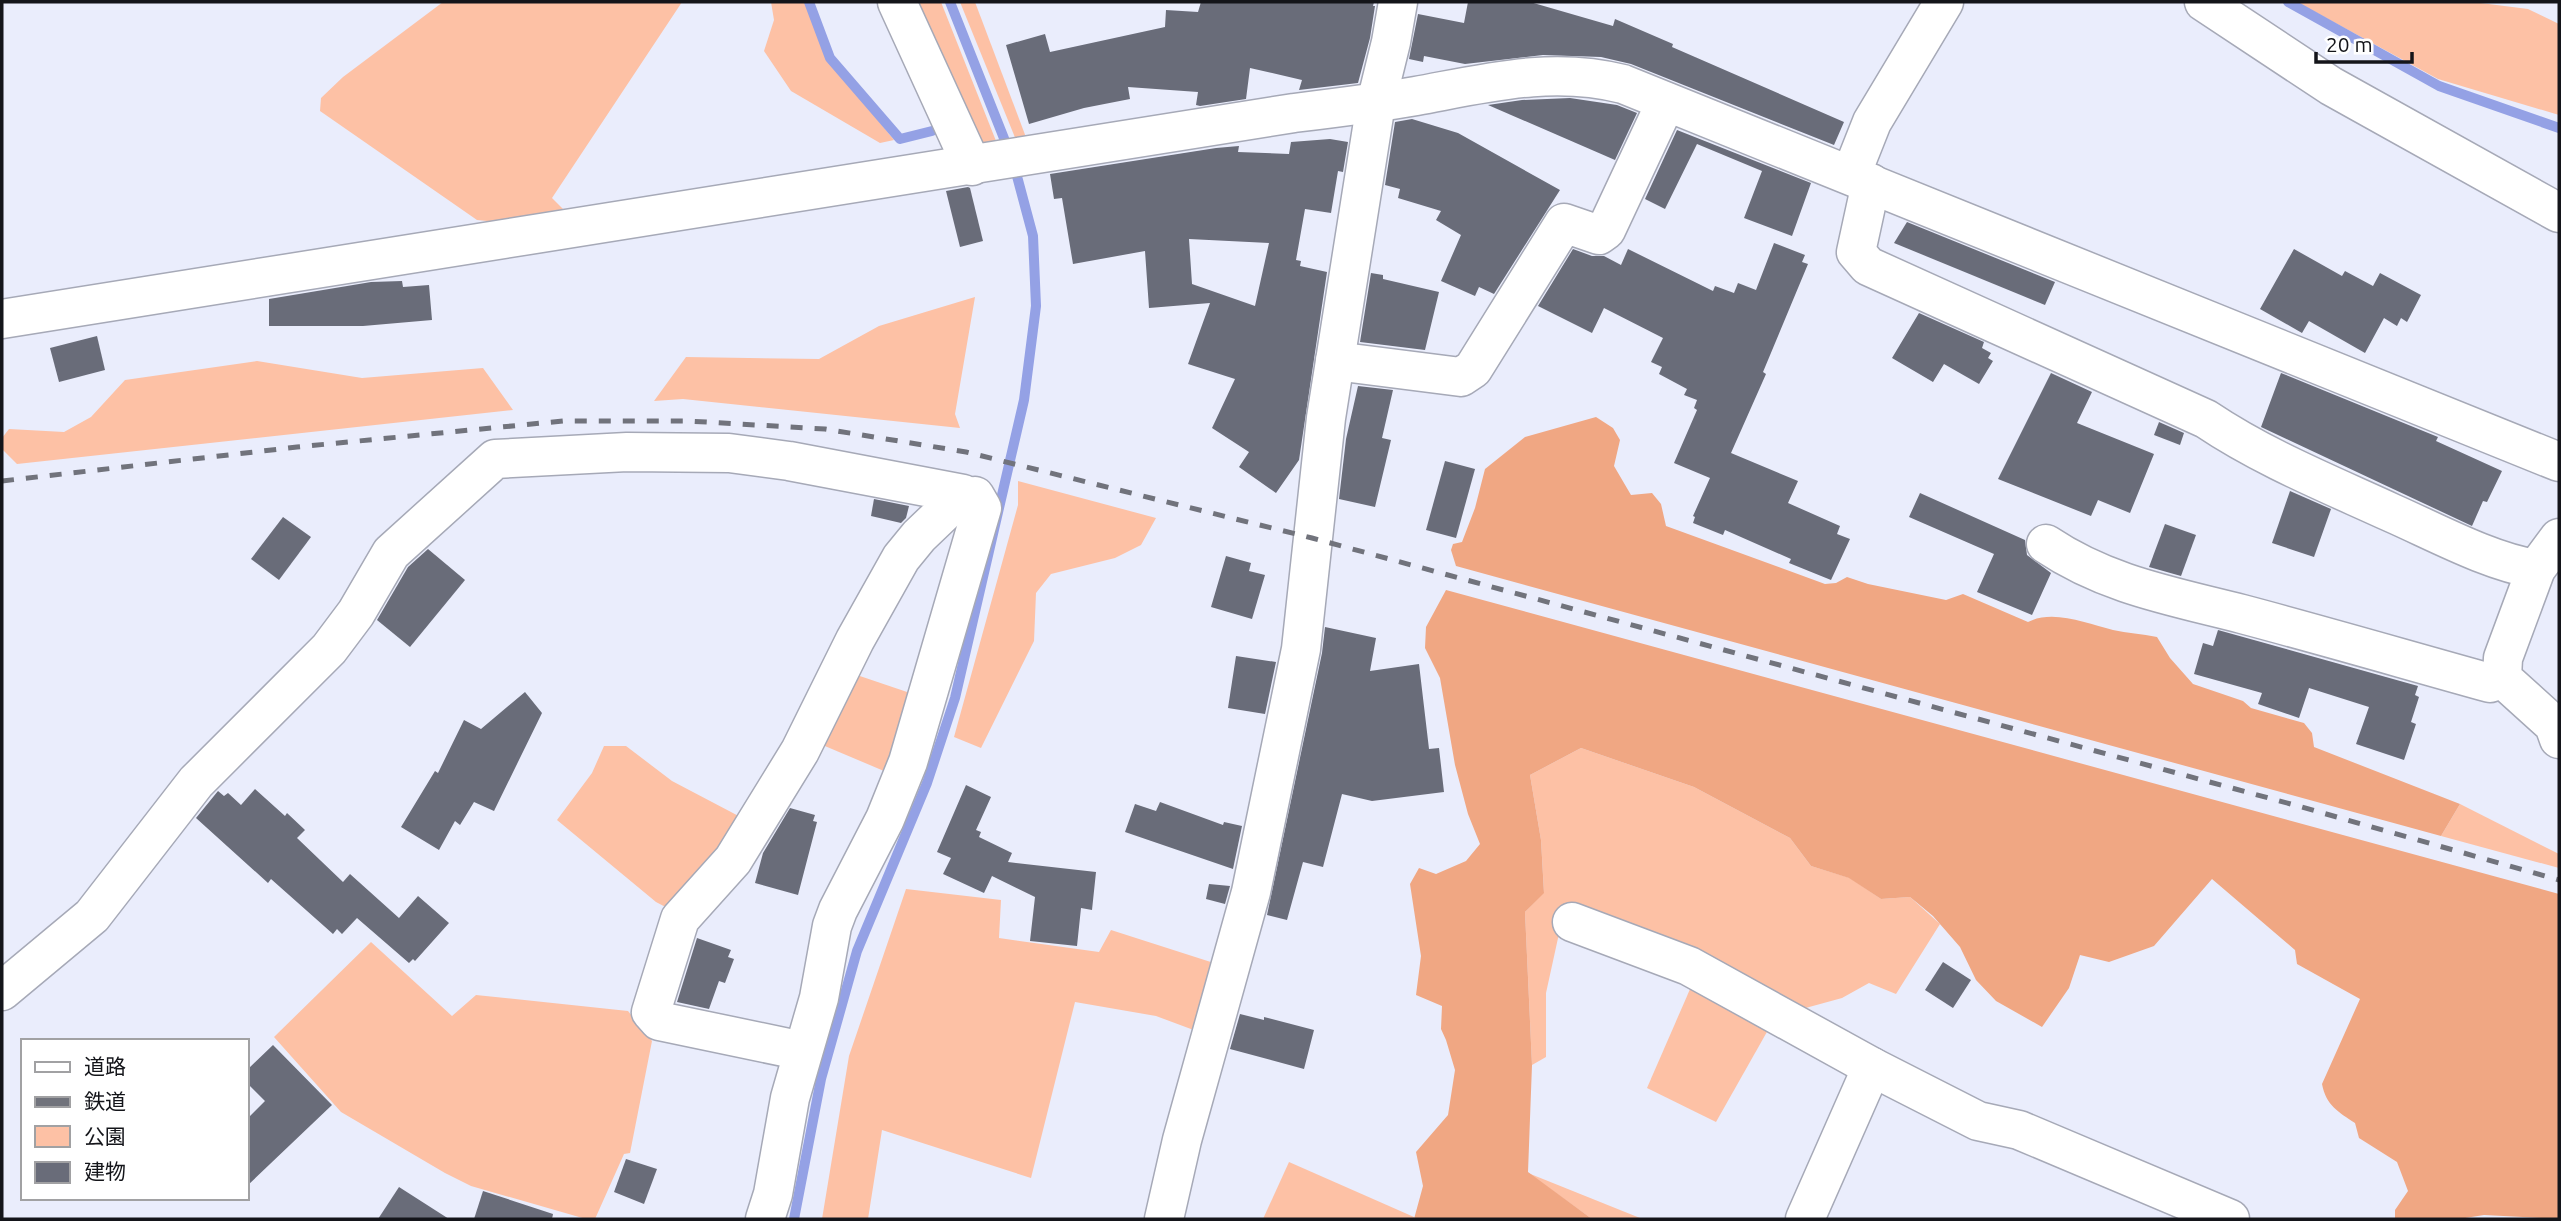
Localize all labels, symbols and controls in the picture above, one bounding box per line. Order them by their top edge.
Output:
scale bar [2316,21,2412,65]
text: 20 m [2326,32,2373,56]
legend [21,1039,248,1200]
text: 道路 [84,1054,126,1078]
text: 鉄道 [84,1089,126,1113]
text: 公園 [84,1124,126,1148]
text: 建物 [84,1159,126,1183]

